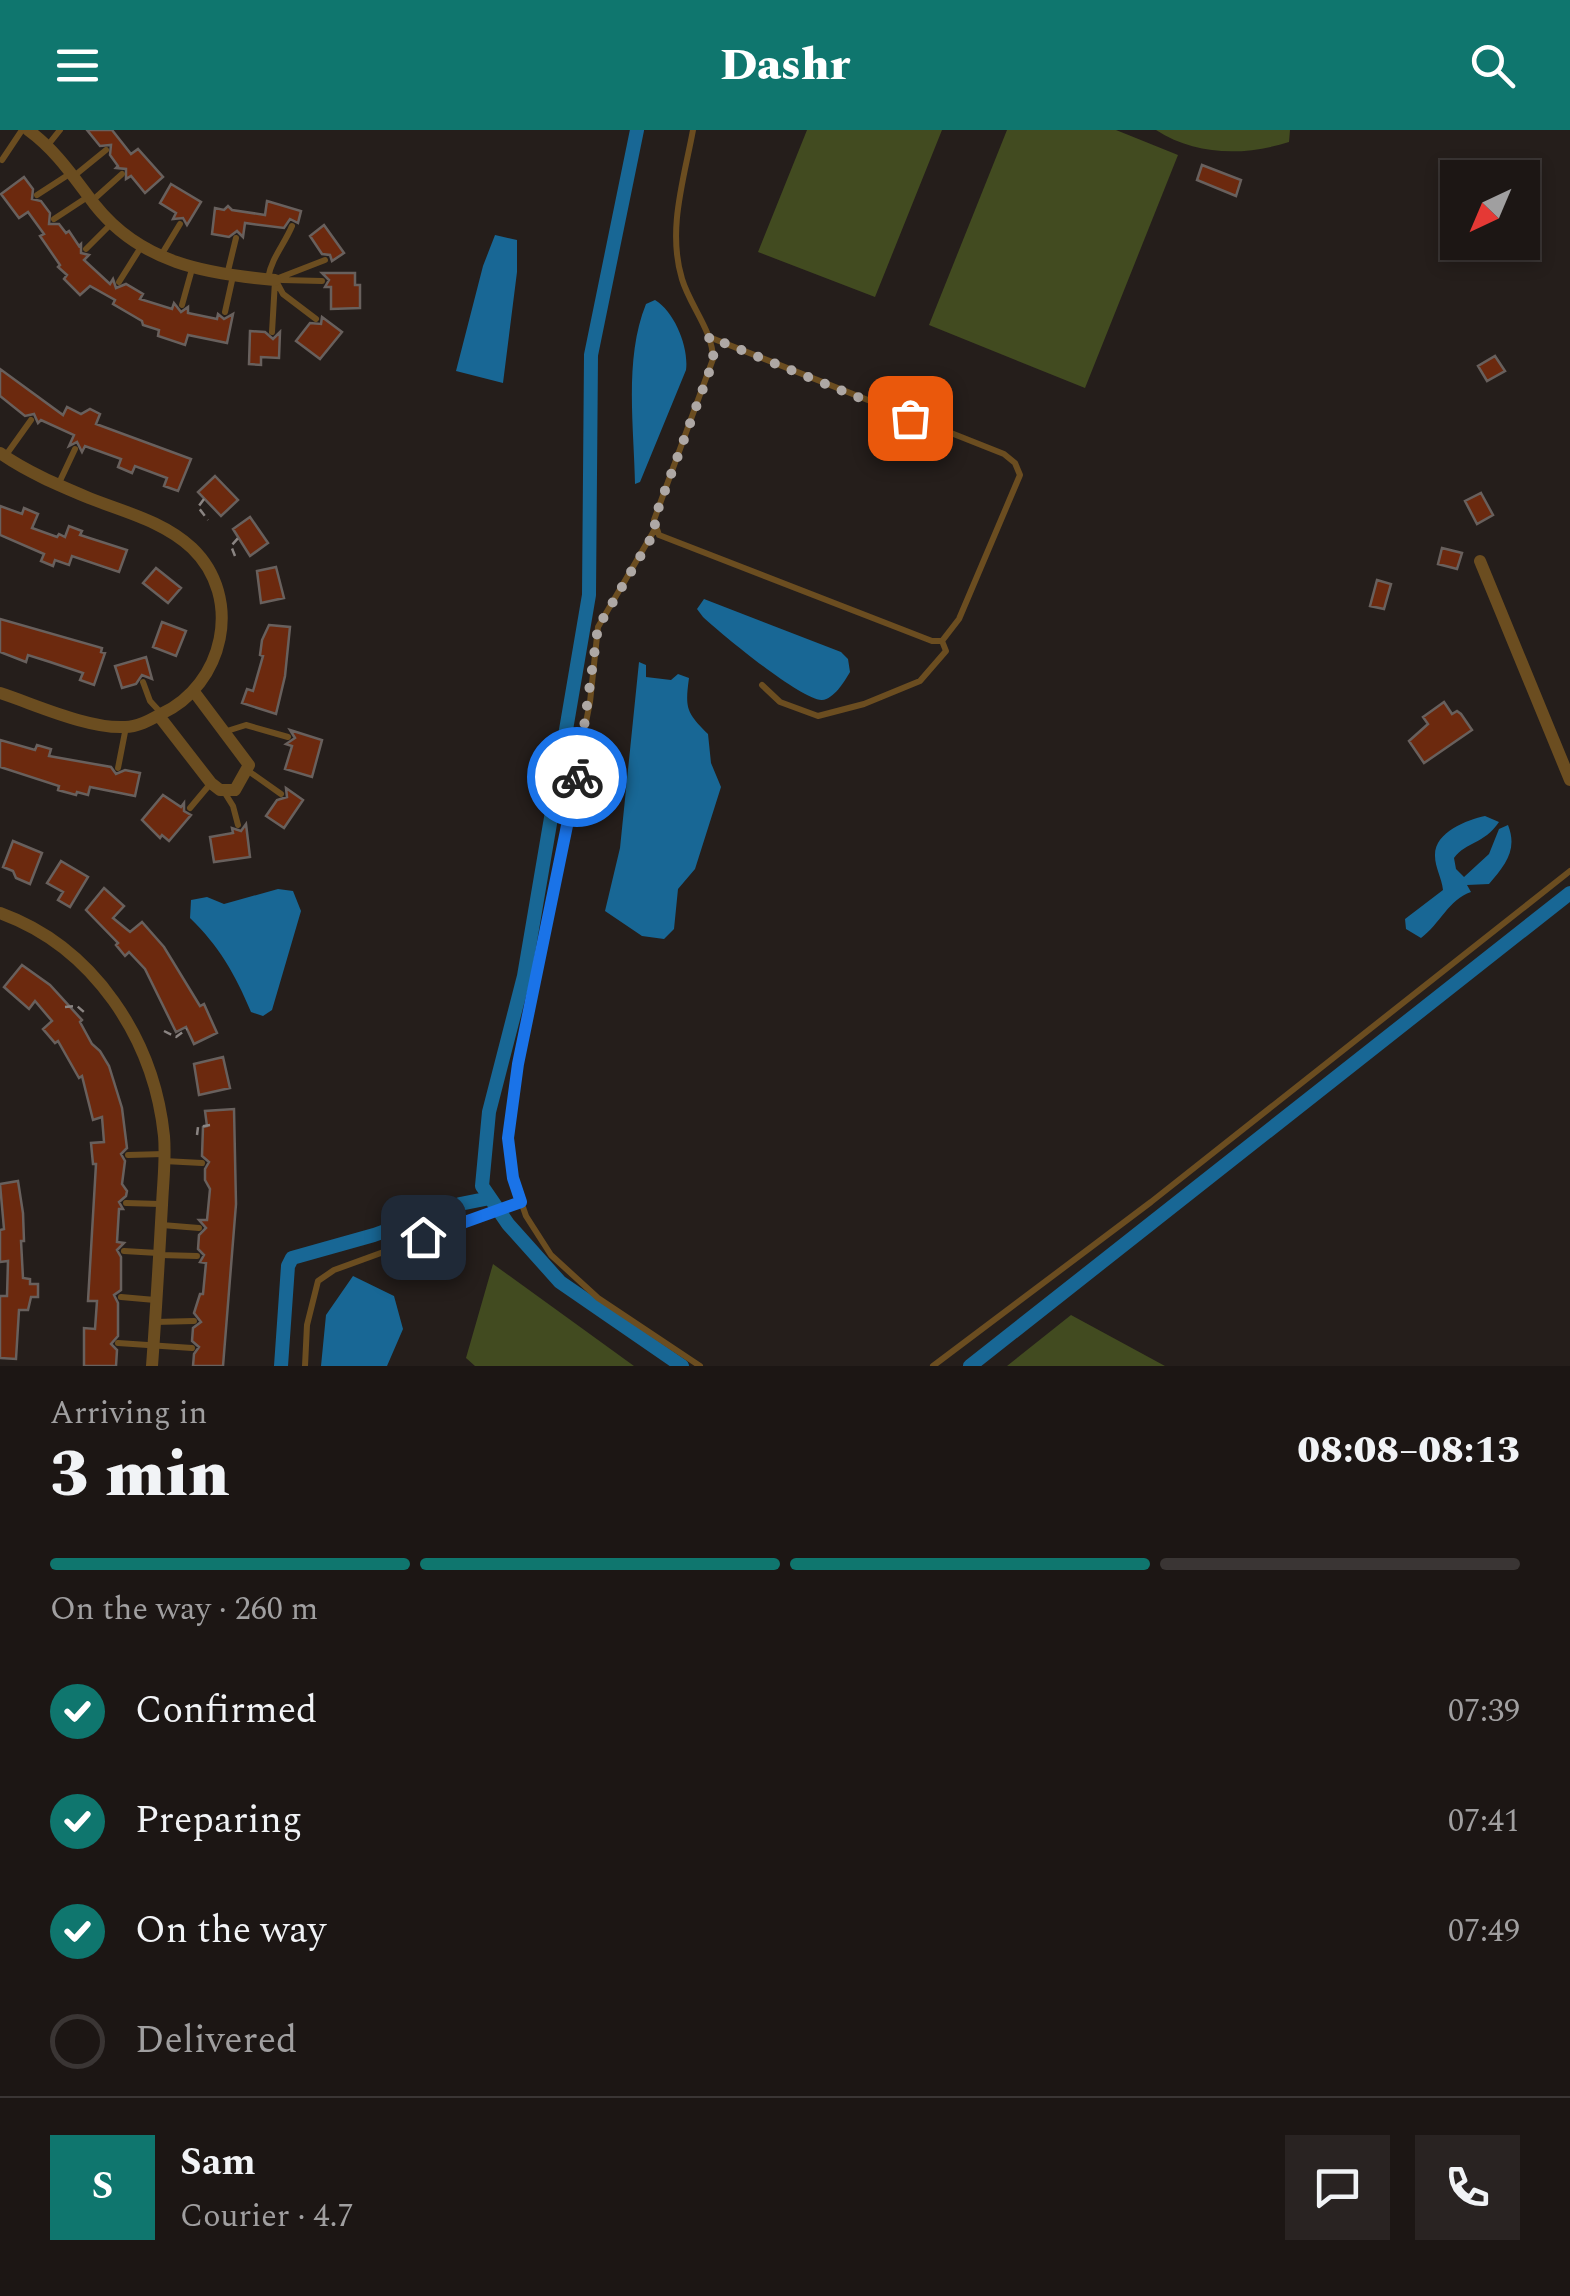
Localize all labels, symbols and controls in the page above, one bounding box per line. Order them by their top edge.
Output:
text: Dashr [720,31,850,100]
icon: menu [50,38,105,93]
icon: search [1465,38,1520,93]
north arrow [1440,160,1540,260]
map controls [1440,160,1540,260]
pin [868,376,953,461]
icon: bag [883,391,938,446]
courier [527,727,627,827]
icon: bike [550,750,605,805]
pin [381,1195,466,1280]
icon: home [396,1210,451,1265]
text: Arriving in [50,1389,207,1438]
text: 08:08–08:13 [1297,1422,1520,1480]
text: 3 min [50,1426,230,1525]
text: On the way · 260 m [50,1585,318,1634]
text: Confirmed [135,1682,317,1740]
icon: check [50,1684,105,1739]
text: 07:39 [1448,1687,1520,1736]
text: Preparing [135,1792,302,1850]
icon: check [50,1794,105,1849]
text: 07:41 [1448,1797,1520,1846]
text: On the way [135,1902,326,1960]
icon: check [50,1904,105,1959]
text: 07:49 [1448,1907,1520,1956]
text: Delivered [135,2012,297,2070]
text: Sam [180,2134,256,2192]
button: chat [1285,2135,1390,2240]
button: phone [1415,2135,1520,2240]
text: S [92,2158,113,2216]
text: Courier · 4.7 [180,2192,353,2241]

